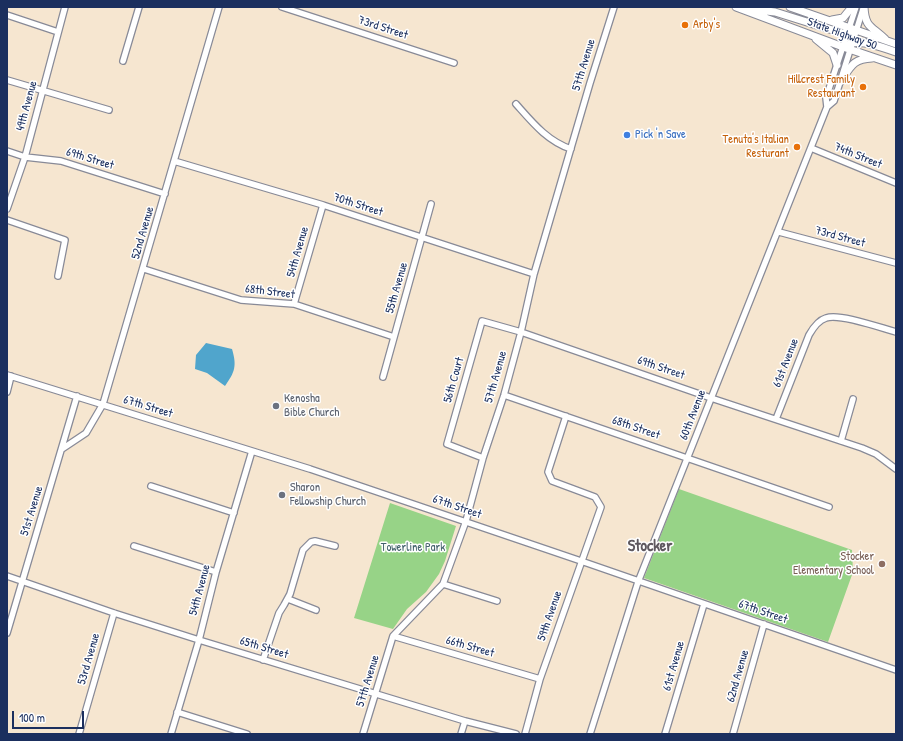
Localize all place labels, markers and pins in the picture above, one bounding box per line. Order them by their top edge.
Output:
place label: Arby's [693,18,720,32]
marker: Arby's [680,20,690,30]
place label: Hillcrest Family Restaurant [788,73,855,101]
marker: Hillcrest Family Restaurant [858,82,868,92]
place label: Pick 'n Save [635,128,686,142]
marker: Pick 'n Save [622,130,632,140]
place label: Tenuta's Italian Resturant [723,133,789,161]
marker: Tenuta's Italian Resturant [792,142,802,152]
place label: Kenosha Bible Church [284,392,339,420]
marker: Kenosha Bible Church [271,401,281,411]
place label: Sharon Fellowship Church [290,481,366,509]
marker: Sharon Fellowship Church [277,490,287,500]
place label: Stocker Elementary School [793,550,874,578]
marker: Stocker Elementary School [877,559,887,569]

